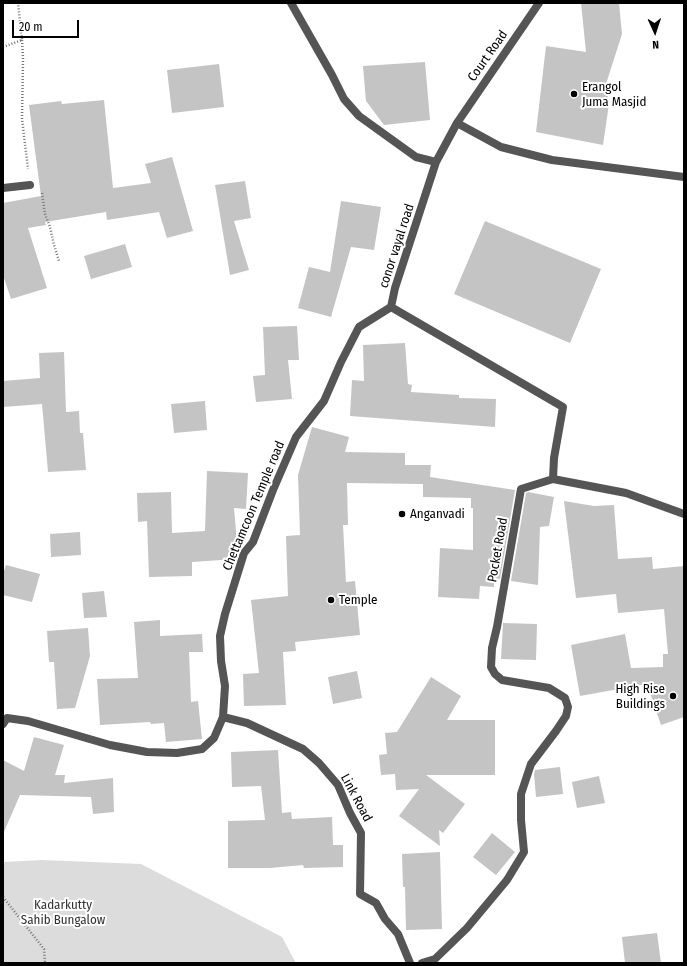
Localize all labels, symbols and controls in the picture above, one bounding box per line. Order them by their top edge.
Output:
scale bar [14,12,81,38]
north arrow [635,12,675,52]
text: 20 m [19,20,43,34]
street label: Court Road [465,27,511,85]
text: N [652,38,659,51]
place label: Erangol Juma Masjid [582,79,646,110]
marker: Erangol Juma Masjid [569,89,579,99]
street label: conor vayal road [376,202,418,290]
street label: Chettamcoon Temple road [220,439,288,573]
place label: Anganvadi [410,506,465,522]
marker: Anganvadi [397,509,407,519]
street label: Pocket Road [485,516,511,584]
place label: Temple [339,592,377,608]
marker: Temple [326,595,336,605]
place label: High Rise Buildings [615,681,665,712]
marker: High Rise Buildings [668,691,678,701]
street label: Link Road [337,771,375,825]
park label: Kadarkutty Sahib Bungalow [21,897,105,928]

